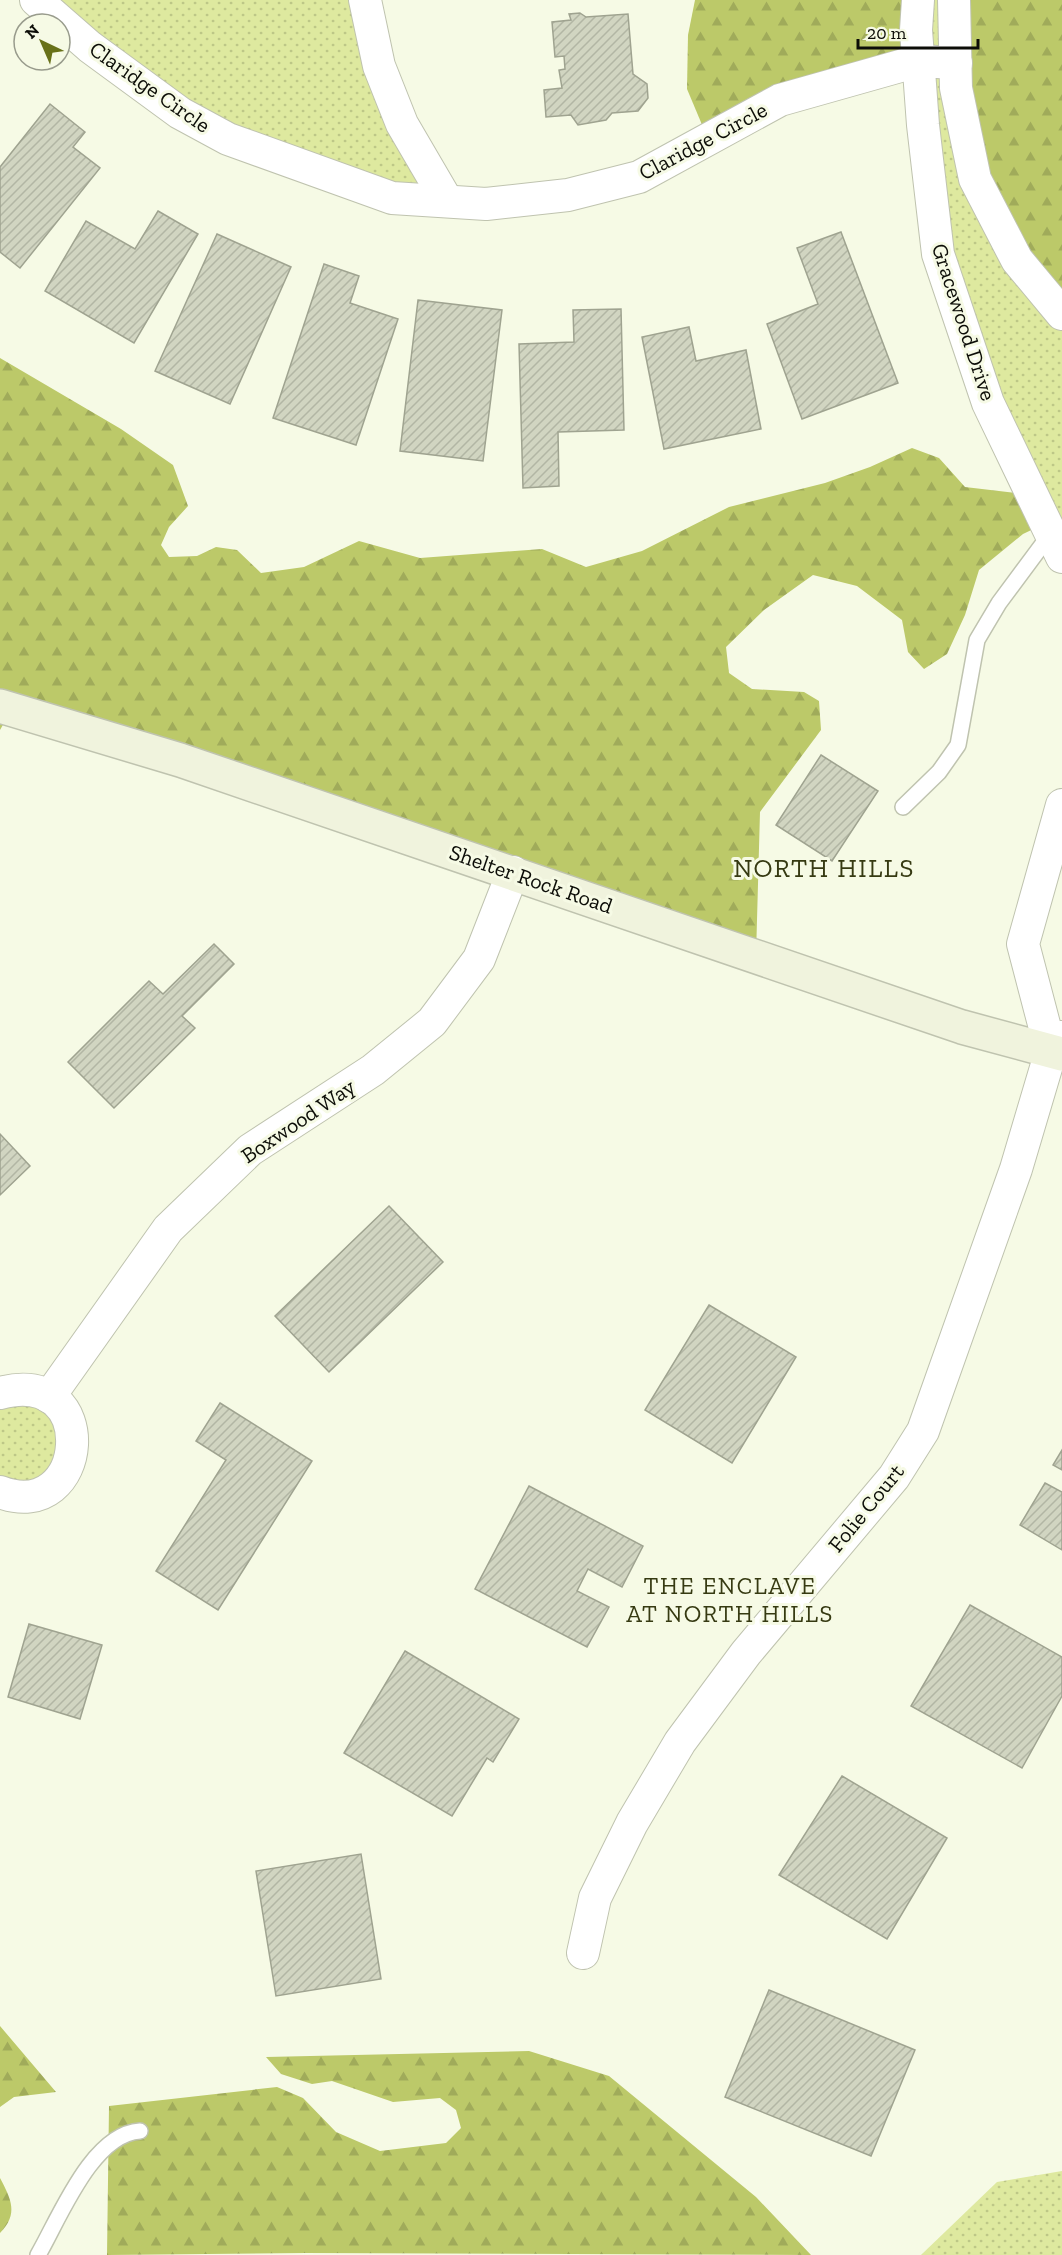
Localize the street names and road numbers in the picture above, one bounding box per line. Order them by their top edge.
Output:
street label: Claridge Circle [84,35,216,139]
street label: Claridge Circle [634,96,772,186]
street label: Gracewood Drive [926,240,1002,404]
street label: Shelter Rock Road [446,838,616,920]
street label: Boxwood Way [236,1072,361,1169]
street label: Folie Court [822,1458,910,1558]

